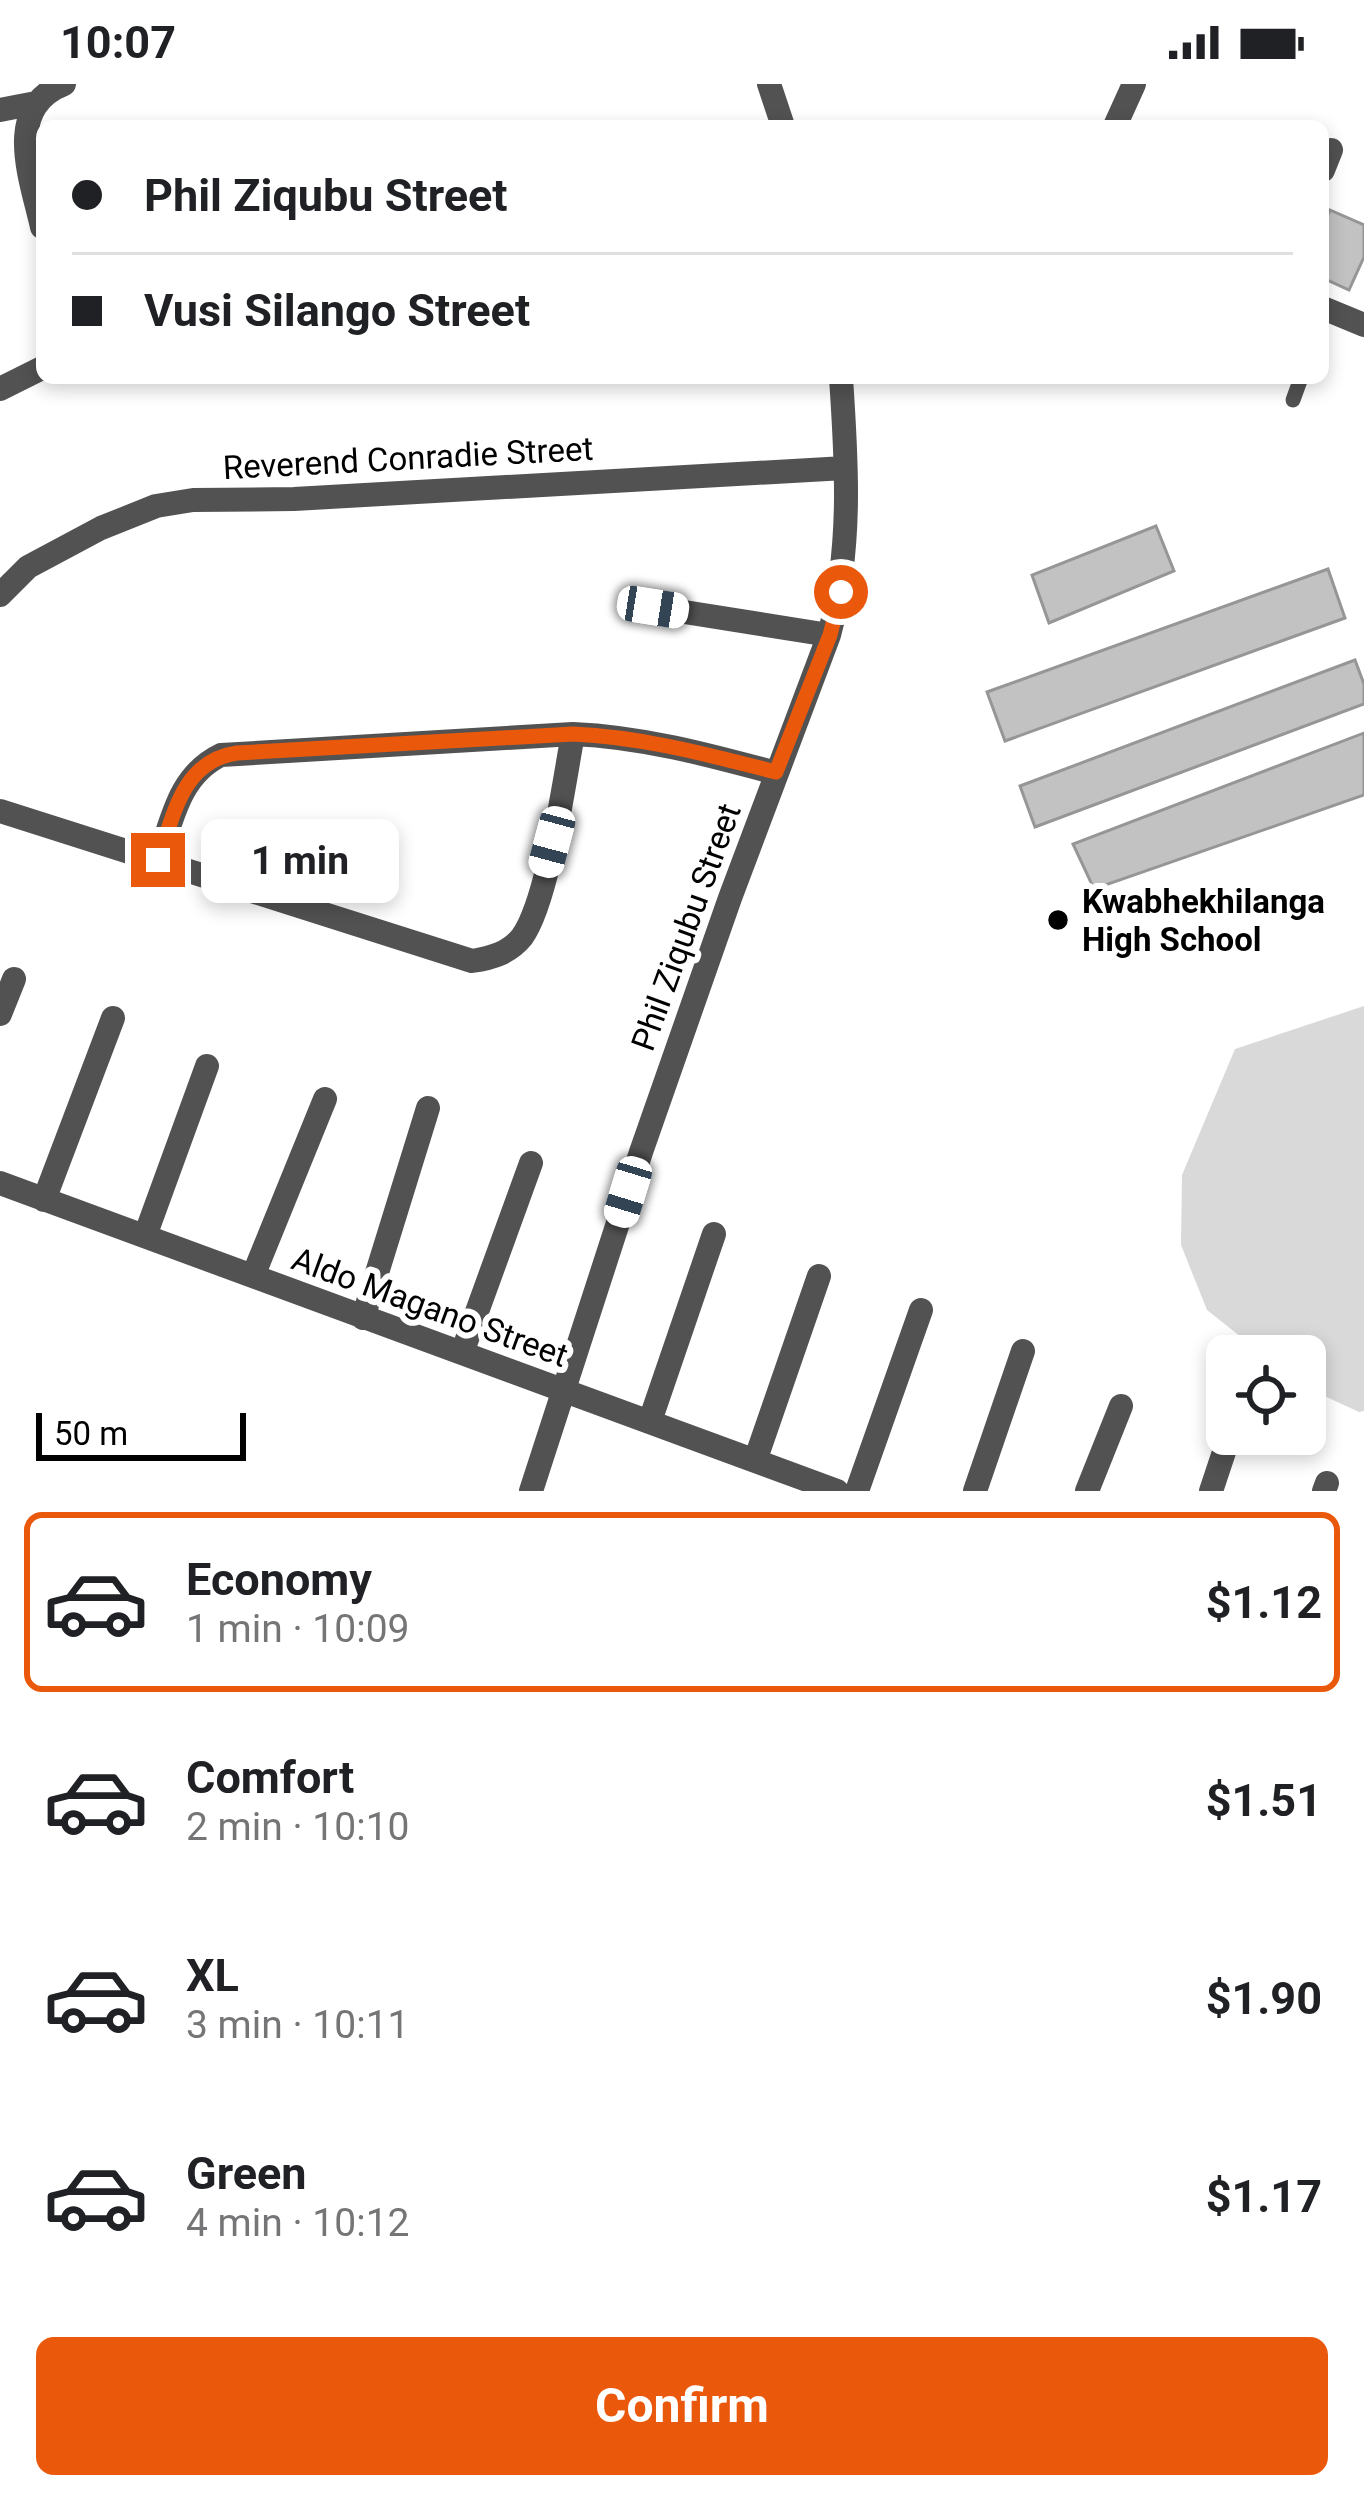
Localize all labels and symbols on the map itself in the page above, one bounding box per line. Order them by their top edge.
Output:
street label: Reverend Conradie Street [222,429,594,487]
route start [814,565,868,619]
car [615,584,691,630]
street label: Phil Ziqubu Street [623,798,749,1056]
car [525,803,579,881]
callout: 1 min [200,818,398,902]
route end [131,833,185,887]
place label: Kwabhekhilanga High School [1082,882,1325,959]
marker: Kwabhekhilanga High School [1045,907,1071,933]
car [600,1152,656,1232]
street label: Aldo Magano Street [287,1239,573,1375]
scale bar [36,1407,246,1460]

